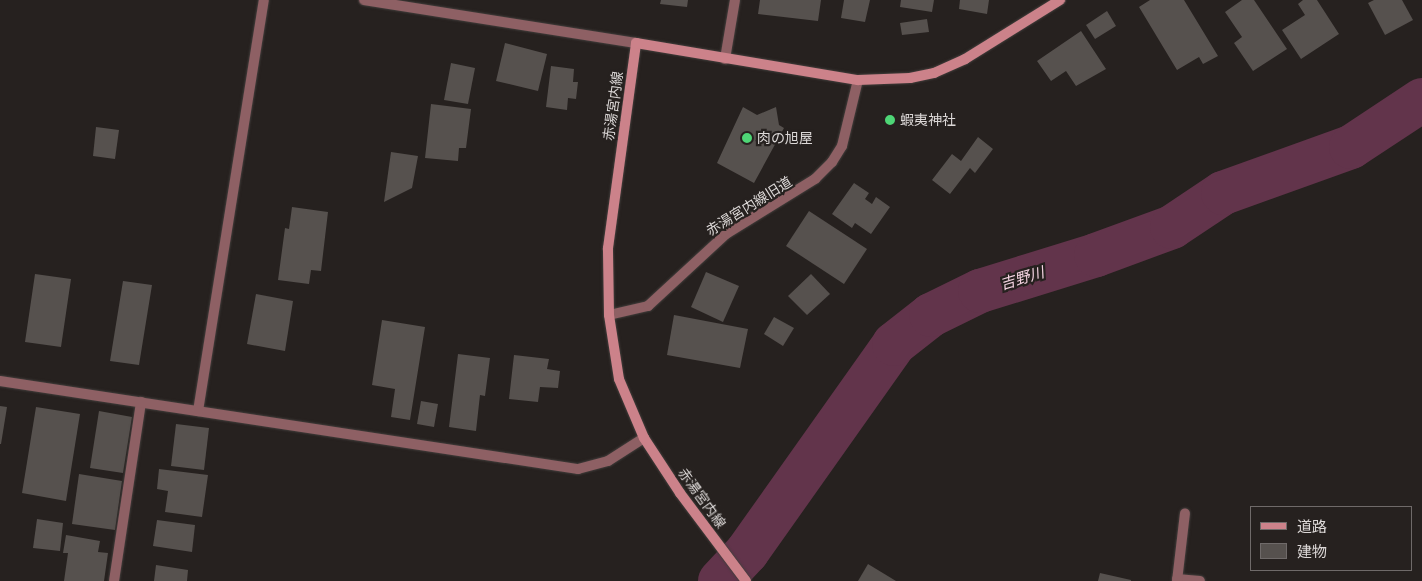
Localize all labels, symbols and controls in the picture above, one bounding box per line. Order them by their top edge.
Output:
street label: 赤湯宮内線 [600,70,626,142]
place label: 蝦夷神社 [900,112,956,128]
marker: 蝦夷神社 [884,114,896,126]
place label: 肉の旭屋 [757,130,813,146]
marker: 肉の旭屋 [741,132,753,144]
street label: 赤湯宮内線旧道 [703,173,795,239]
water label: 吉野川 [998,263,1046,293]
street label: 赤湯宮内線 [675,465,729,531]
legend [1250,506,1412,571]
text: 道路 [1297,517,1327,536]
text: 建物 [1297,542,1327,561]

